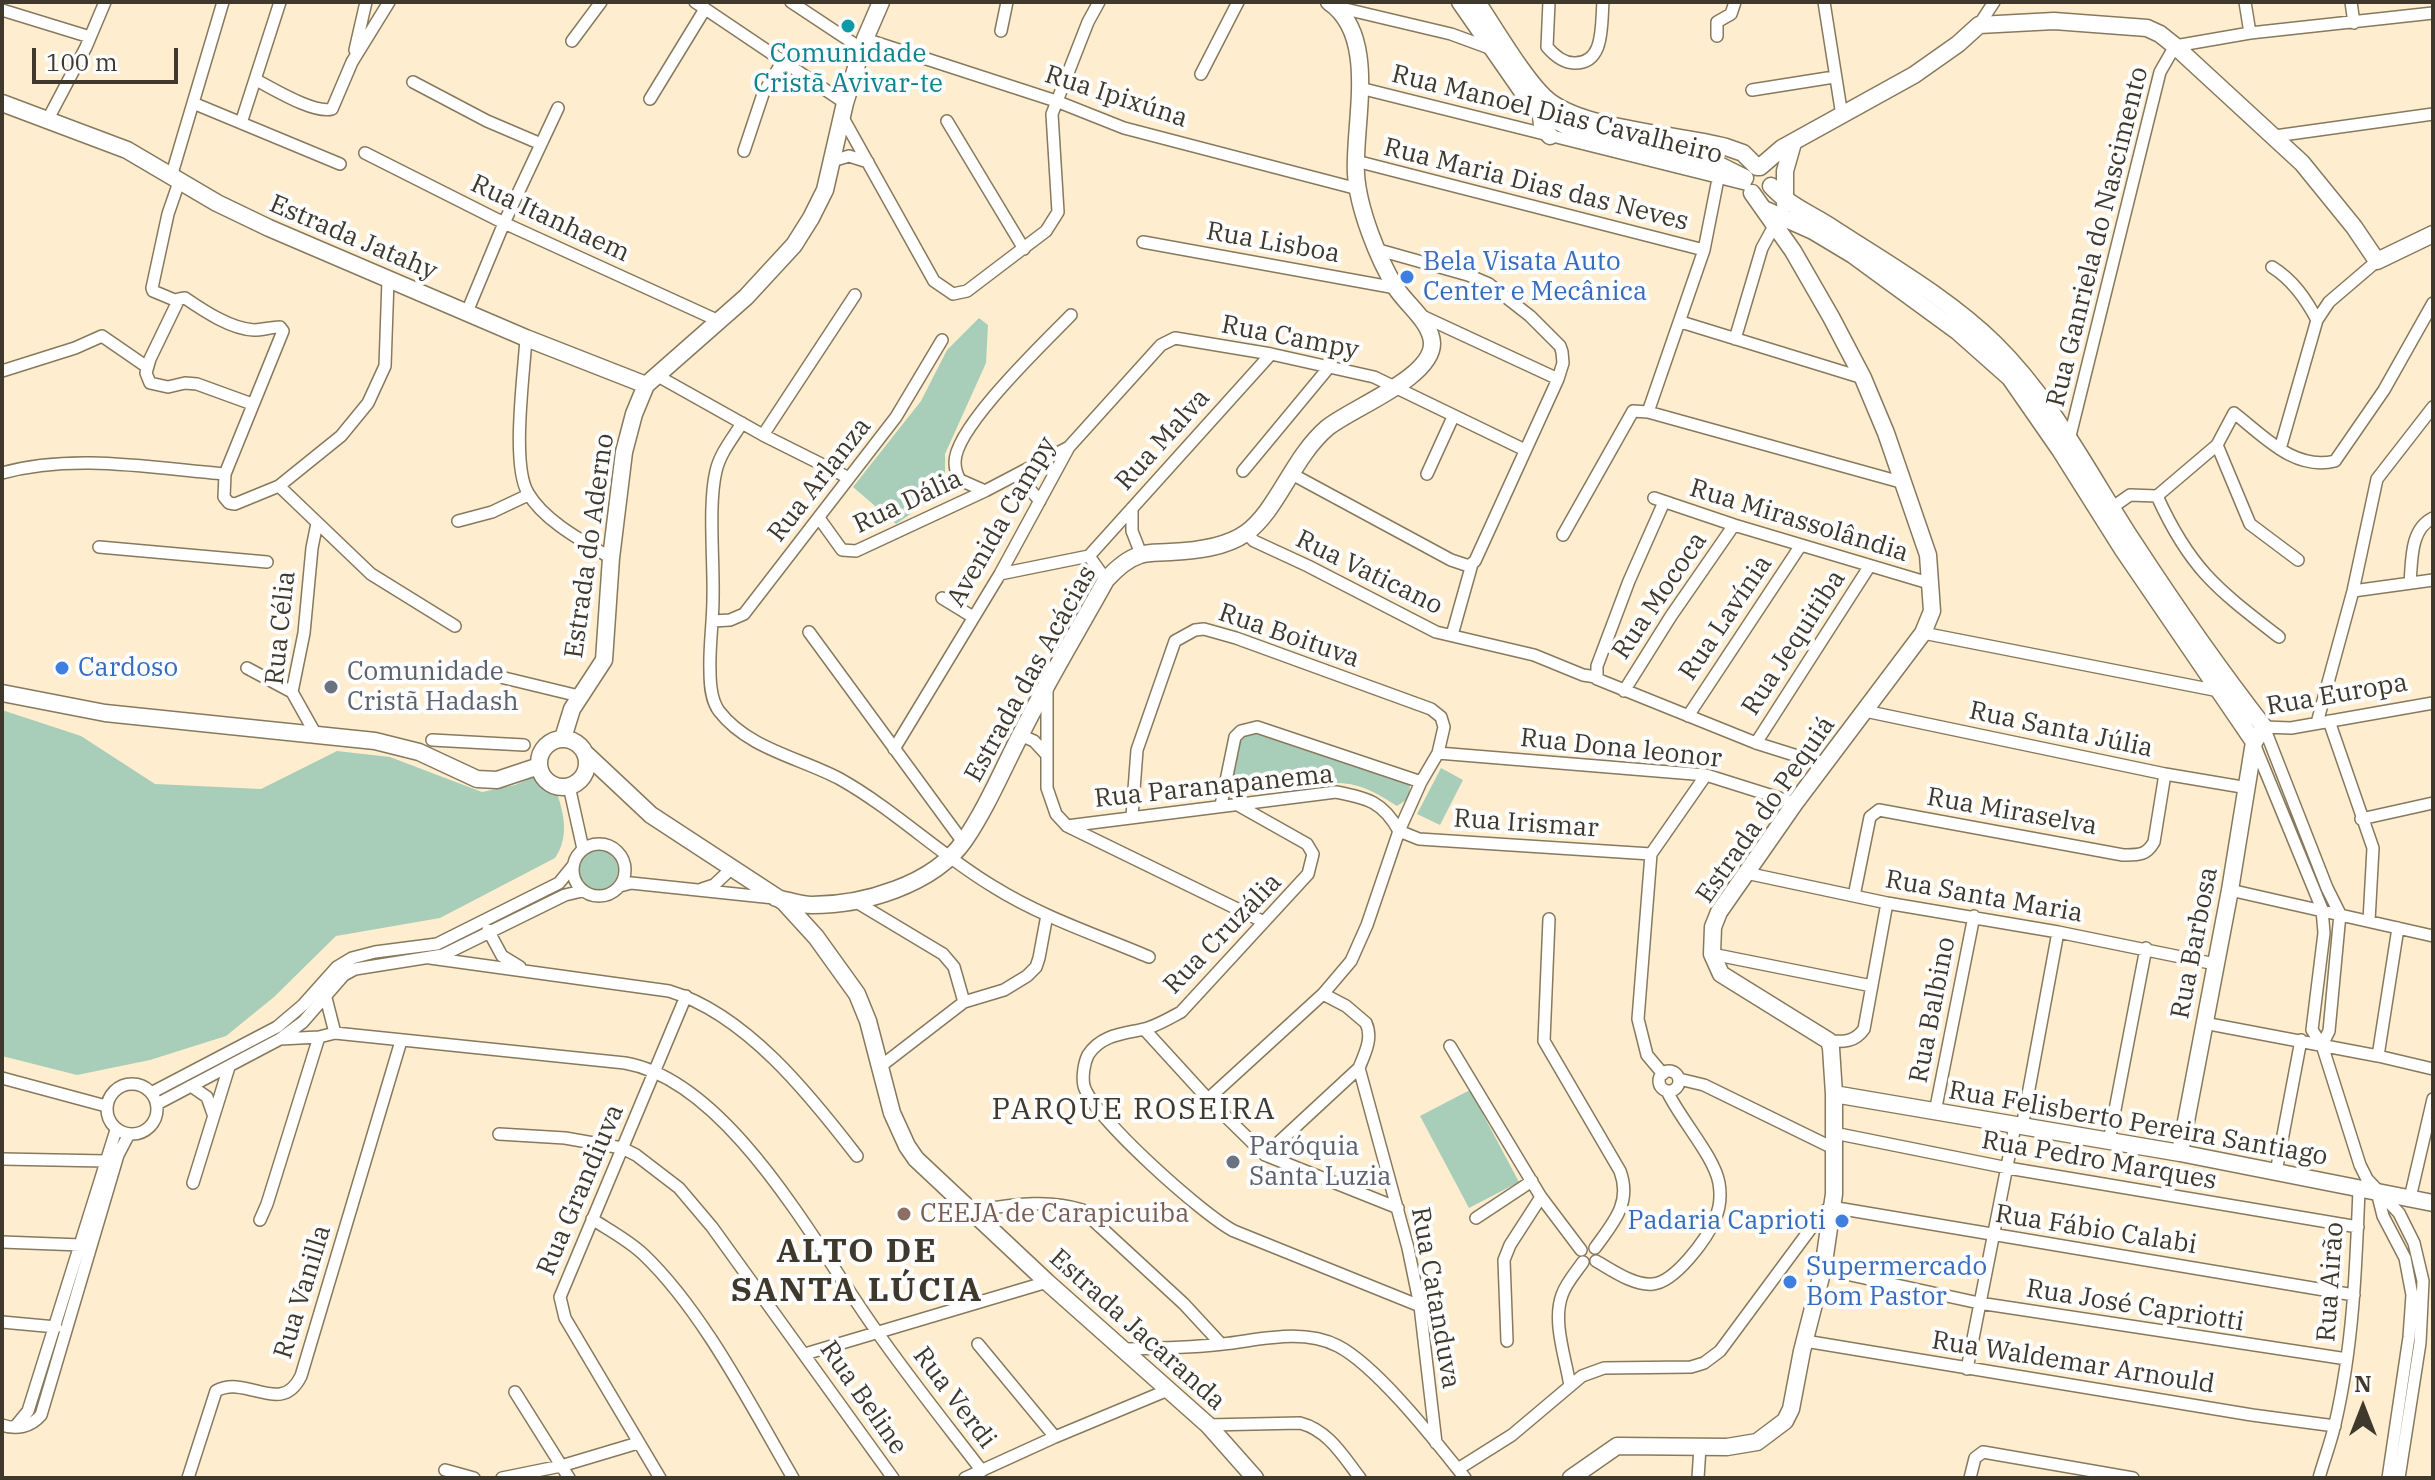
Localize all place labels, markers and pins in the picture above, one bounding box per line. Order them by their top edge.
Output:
marker: Comunidade Cristã Avivar-te [839,17,857,35]
place label: Comunidade Cristã Avivar-te [753,38,943,100]
place label: Bela Visata Auto Center e Mecânica [1423,246,1647,308]
marker: Bela Visata Auto Center e Mecânica [1398,268,1416,286]
place label: Cardoso [78,652,178,684]
place label: Comunidade Cristã Hadash [347,656,519,718]
marker: Cardoso [53,659,71,677]
marker: Comunidade Cristã Hadash [322,678,340,696]
place label: Paróquia Santa Luzia [1249,1131,1391,1192]
marker: Paróquia Santa Luzia [1224,1153,1242,1171]
place label: CEEJA de Carapicuiba [920,1198,1189,1230]
marker: CEEJA de Carapicuiba [895,1205,913,1223]
place label: Padaria Caprioti [1628,1205,1826,1237]
marker: Padaria Caprioti [1833,1212,1851,1230]
place label: Supermercado Bom Pastor [1806,1251,1987,1312]
marker: Supermercado Bom Pastor [1781,1273,1799,1291]

